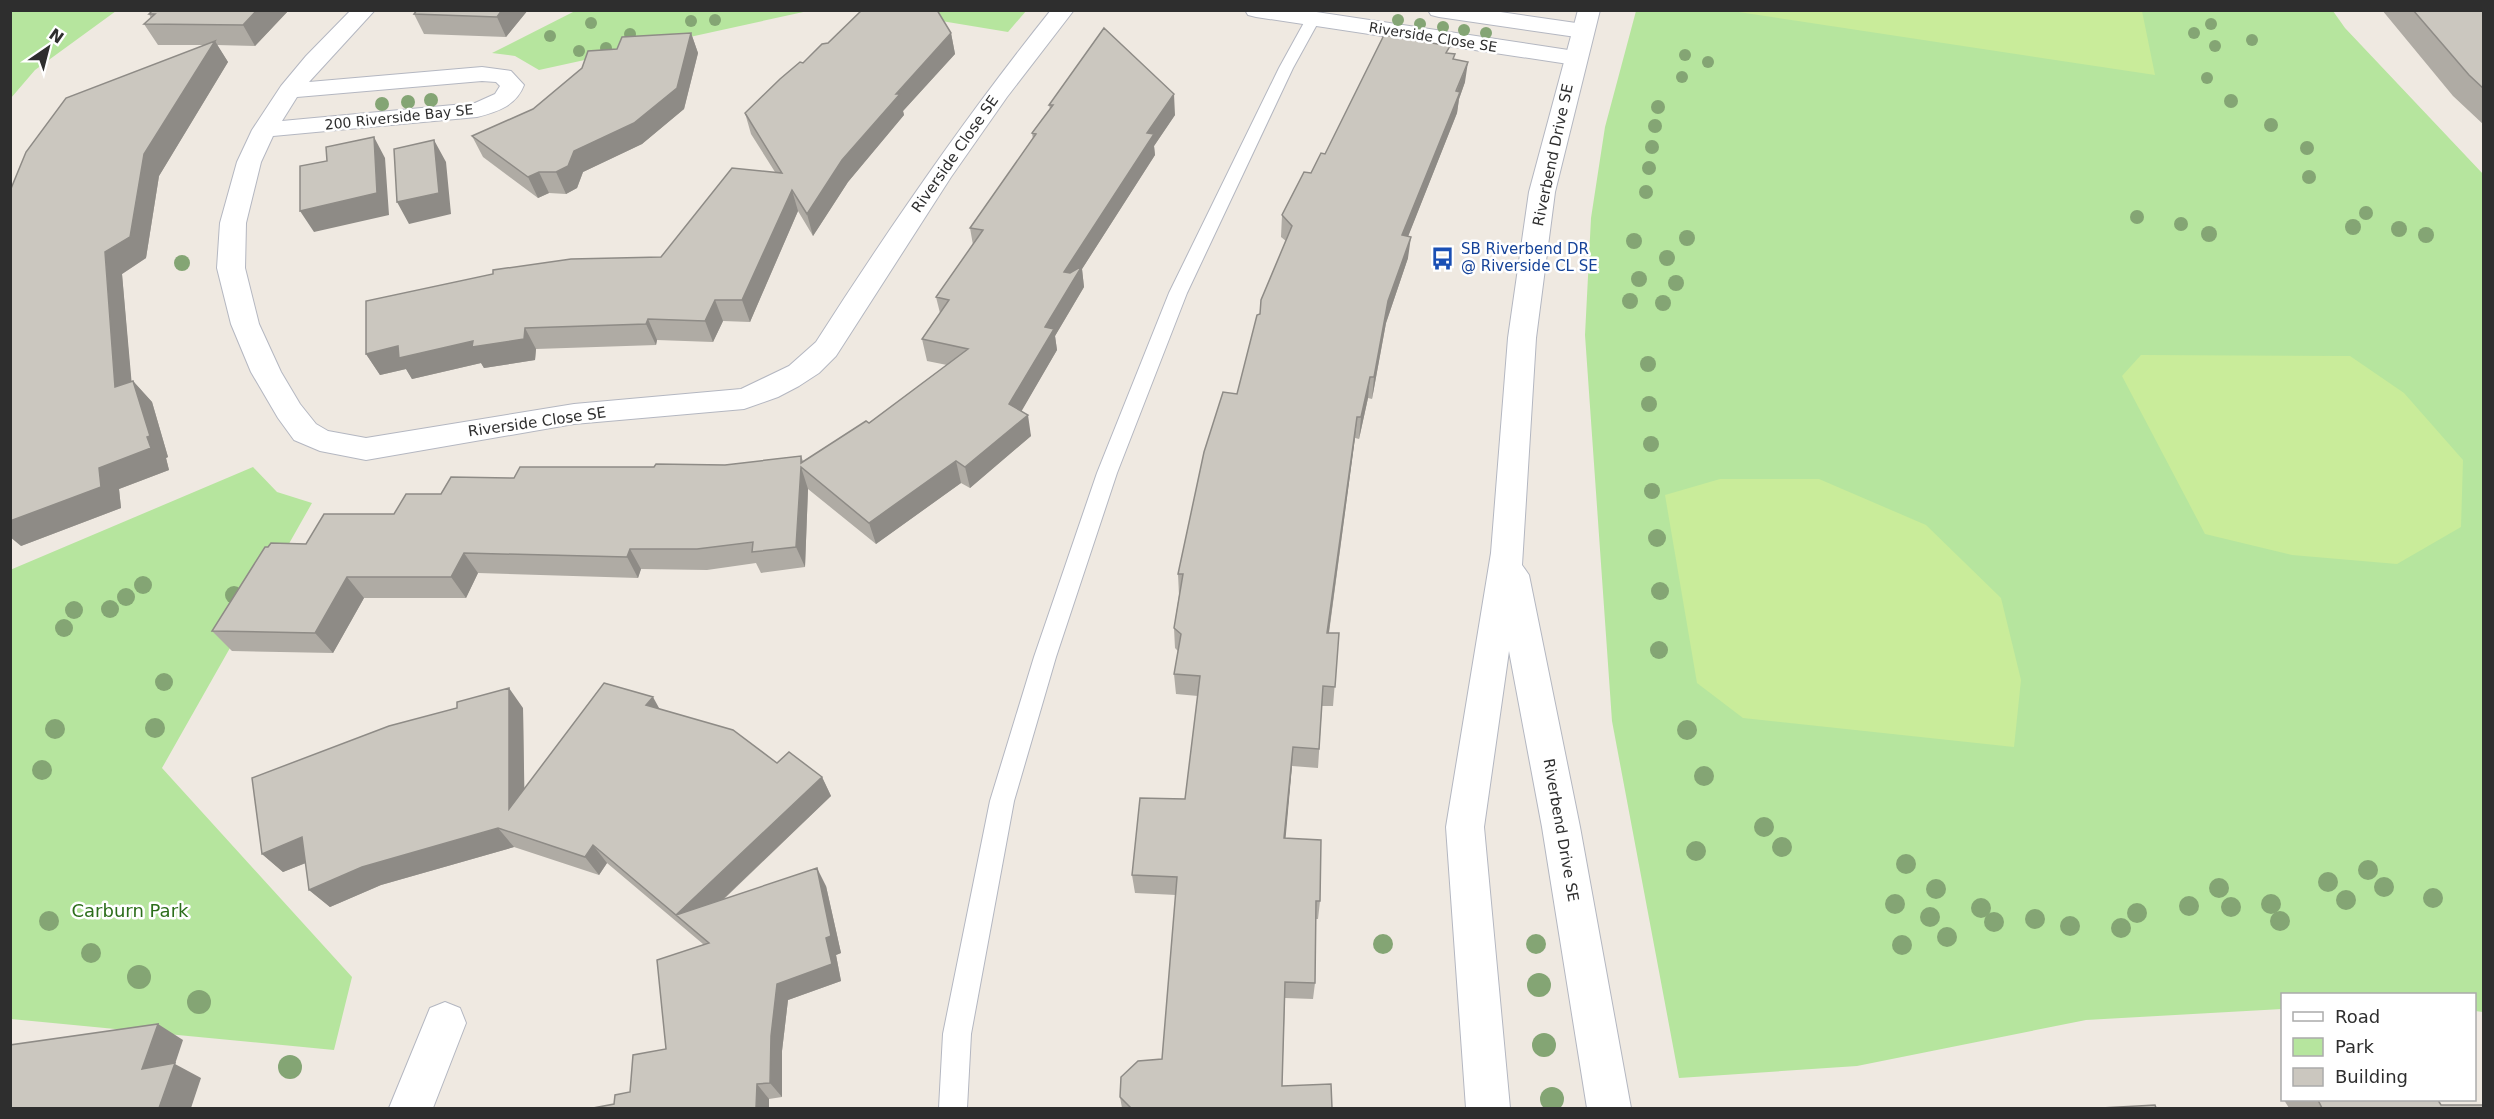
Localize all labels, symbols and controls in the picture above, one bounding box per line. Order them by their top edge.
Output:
north arrow [18,18,78,78]
street label: Riverside Close SE [1368,19,1498,55]
text: N [45,25,67,48]
street label: Riverbend Drive SE [1529,82,1577,228]
street label: Riverside Close SE [908,92,1002,216]
street label: 200 Riverside Bay SE [324,101,474,133]
place label: SB Riverbend DR @ Riverside CL SE [1461,240,1598,275]
bus stop icon: SB Riverbend DR @ Riverside CL SE [1430,245,1456,271]
street label: Riverside Close SE [467,403,607,441]
street label: Riverbend Drive SE [1540,757,1582,903]
park label: Carburn Park [72,900,189,921]
legend [2281,993,2476,1101]
text: Road [2335,1006,2380,1027]
text: Park [2335,1036,2374,1057]
text: Building [2335,1066,2408,1087]

